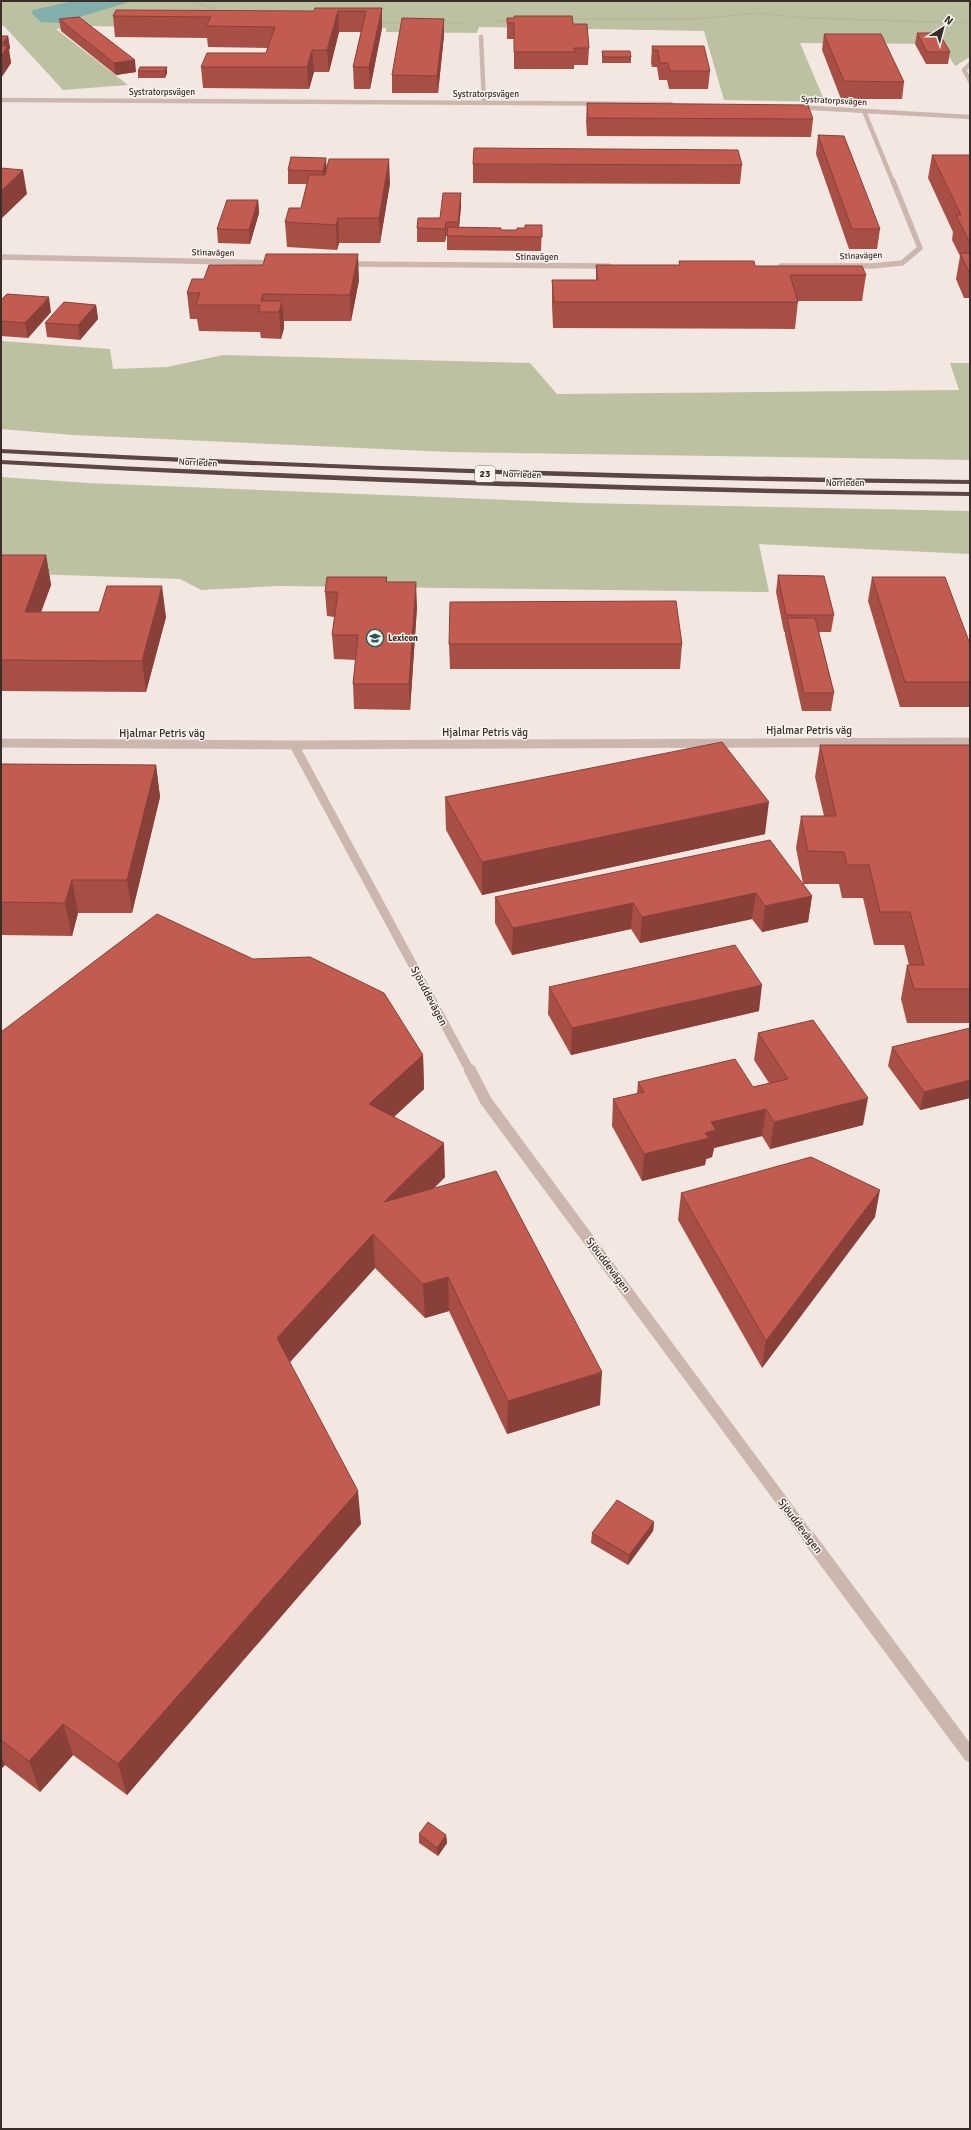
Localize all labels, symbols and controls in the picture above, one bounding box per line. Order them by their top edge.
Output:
north arrow [923,8,963,48]
text: N [942,13,956,28]
street label: Systratorpsvägen [129,87,195,98]
street label: Systratorpsvägen [453,89,519,100]
street label: Systratorpsvägen [801,94,868,108]
street label: Stinavägen [192,247,235,259]
street label: Stinavägen [839,250,883,262]
street label: Stinavägen [516,252,558,263]
street label: Norrleden [178,456,218,470]
road number: 23 [475,466,495,482]
street label: Norrleden [502,469,542,481]
street label: Norrleden [826,478,864,489]
school or university icon: Lexicon [365,628,385,648]
place label: Lexicon [388,633,418,644]
street label: Hjalmar Petris väg [766,724,852,737]
street label: Hjalmar Petris väg [442,726,528,739]
street label: Hjalmar Petris väg [119,727,205,740]
street label: Sjöuddevägen [408,964,450,1028]
street label: Sjöuddevägen [583,1235,633,1295]
street label: Sjöuddevägen [775,1496,825,1556]

